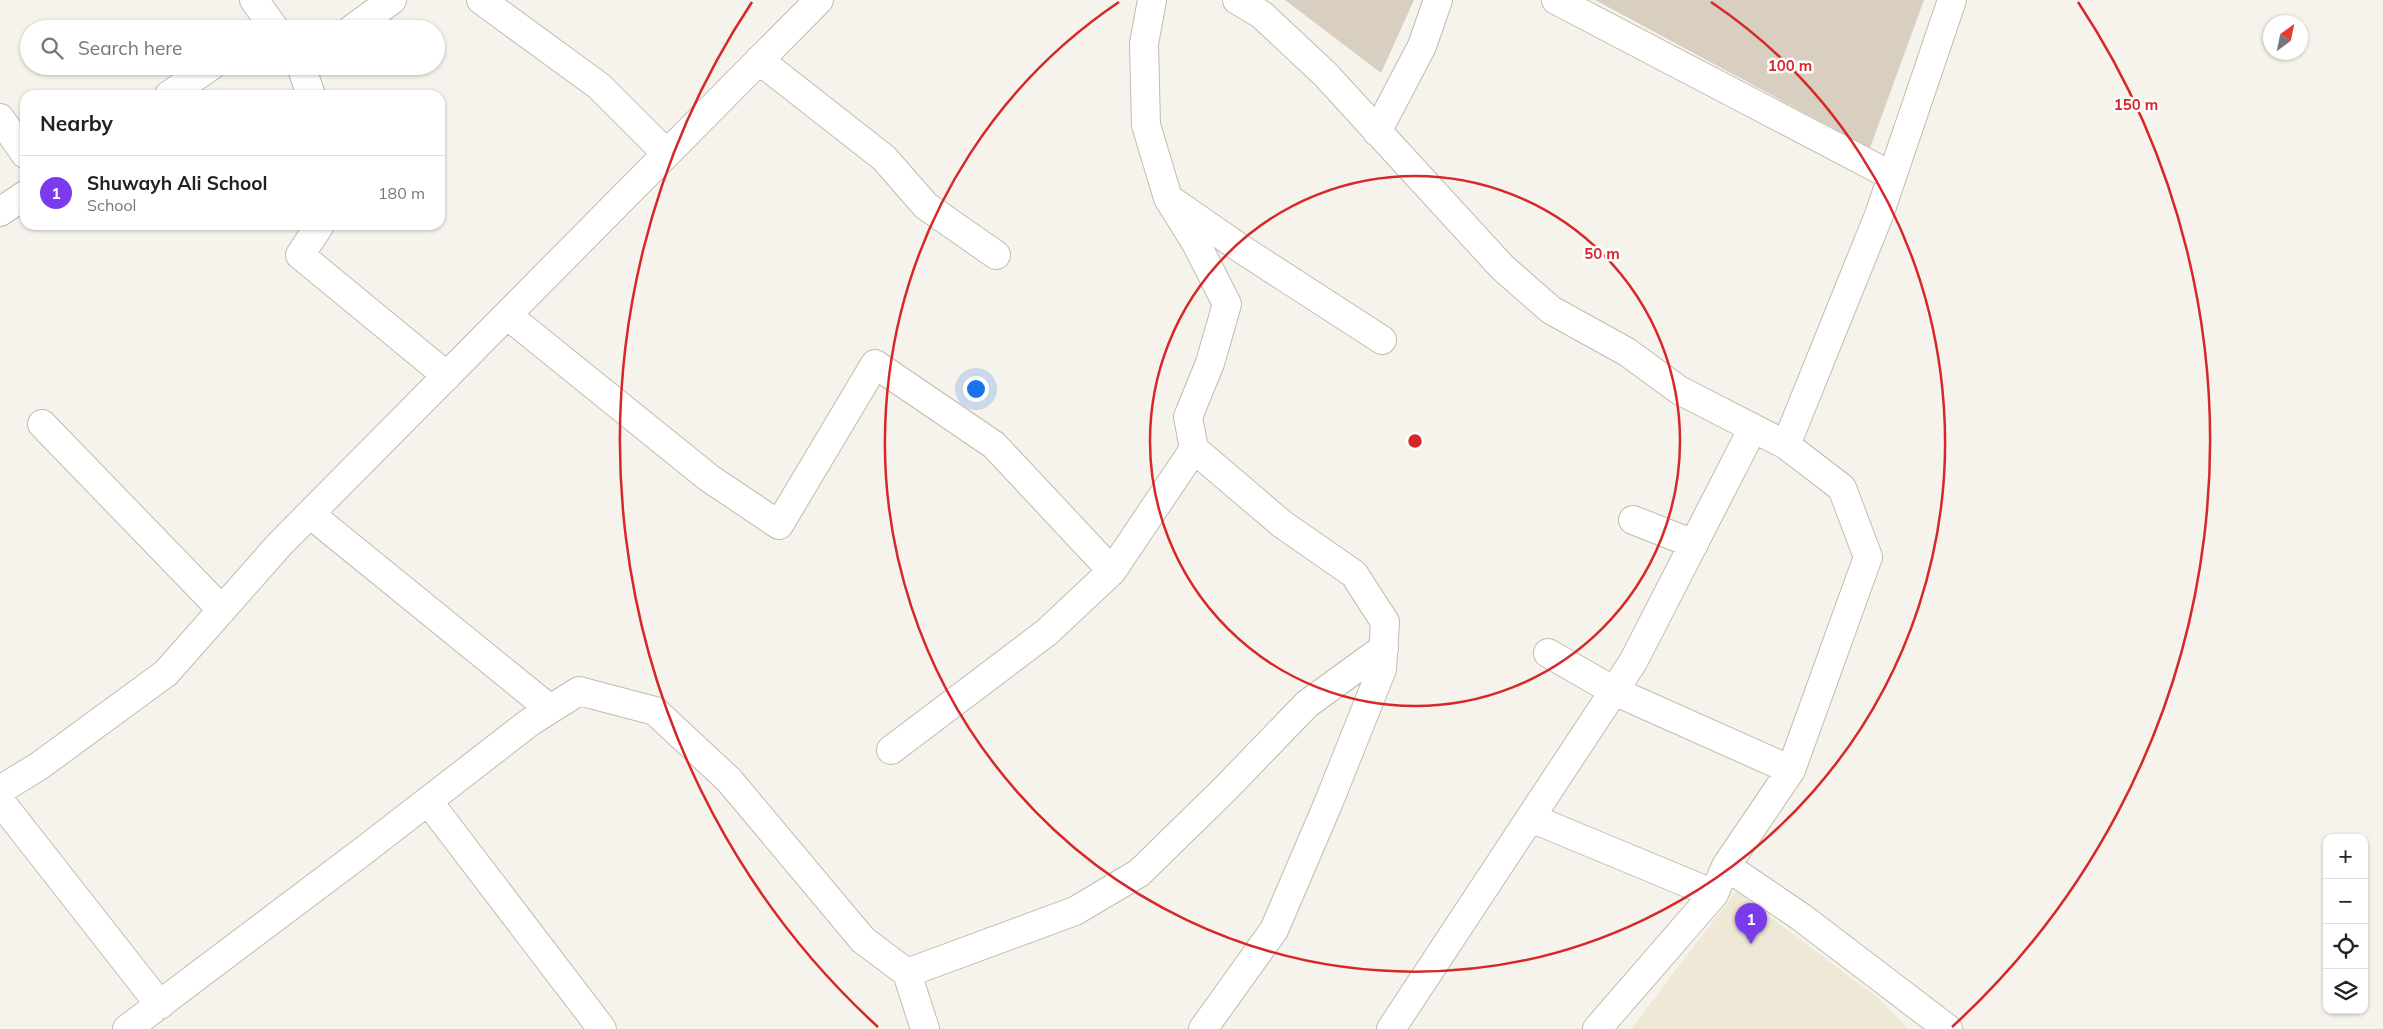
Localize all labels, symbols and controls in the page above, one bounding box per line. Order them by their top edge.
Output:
north arrow [2263,15,2308,60]
search box [20,20,445,75]
icon: search [38,34,66,62]
text: Search here [78,36,182,60]
text: 100 m [1768,56,1812,75]
text: 150 m [2114,95,2158,114]
text: Nearby [40,110,113,136]
text: Shuwayh Ali School [87,171,267,195]
text: 1 [51,183,61,203]
text: 180 m [378,183,425,203]
text: School [87,195,136,215]
text: 50 m [1584,244,1620,263]
your location [963,376,989,402]
centre of rings [1406,432,1424,450]
map controls [2323,834,2368,1014]
button: + [2323,834,2368,879]
button: − [2323,879,2368,924]
pin: 1 [1735,903,1767,944]
button: locate [2323,924,2368,969]
button: layers [2323,969,2368,1014]

